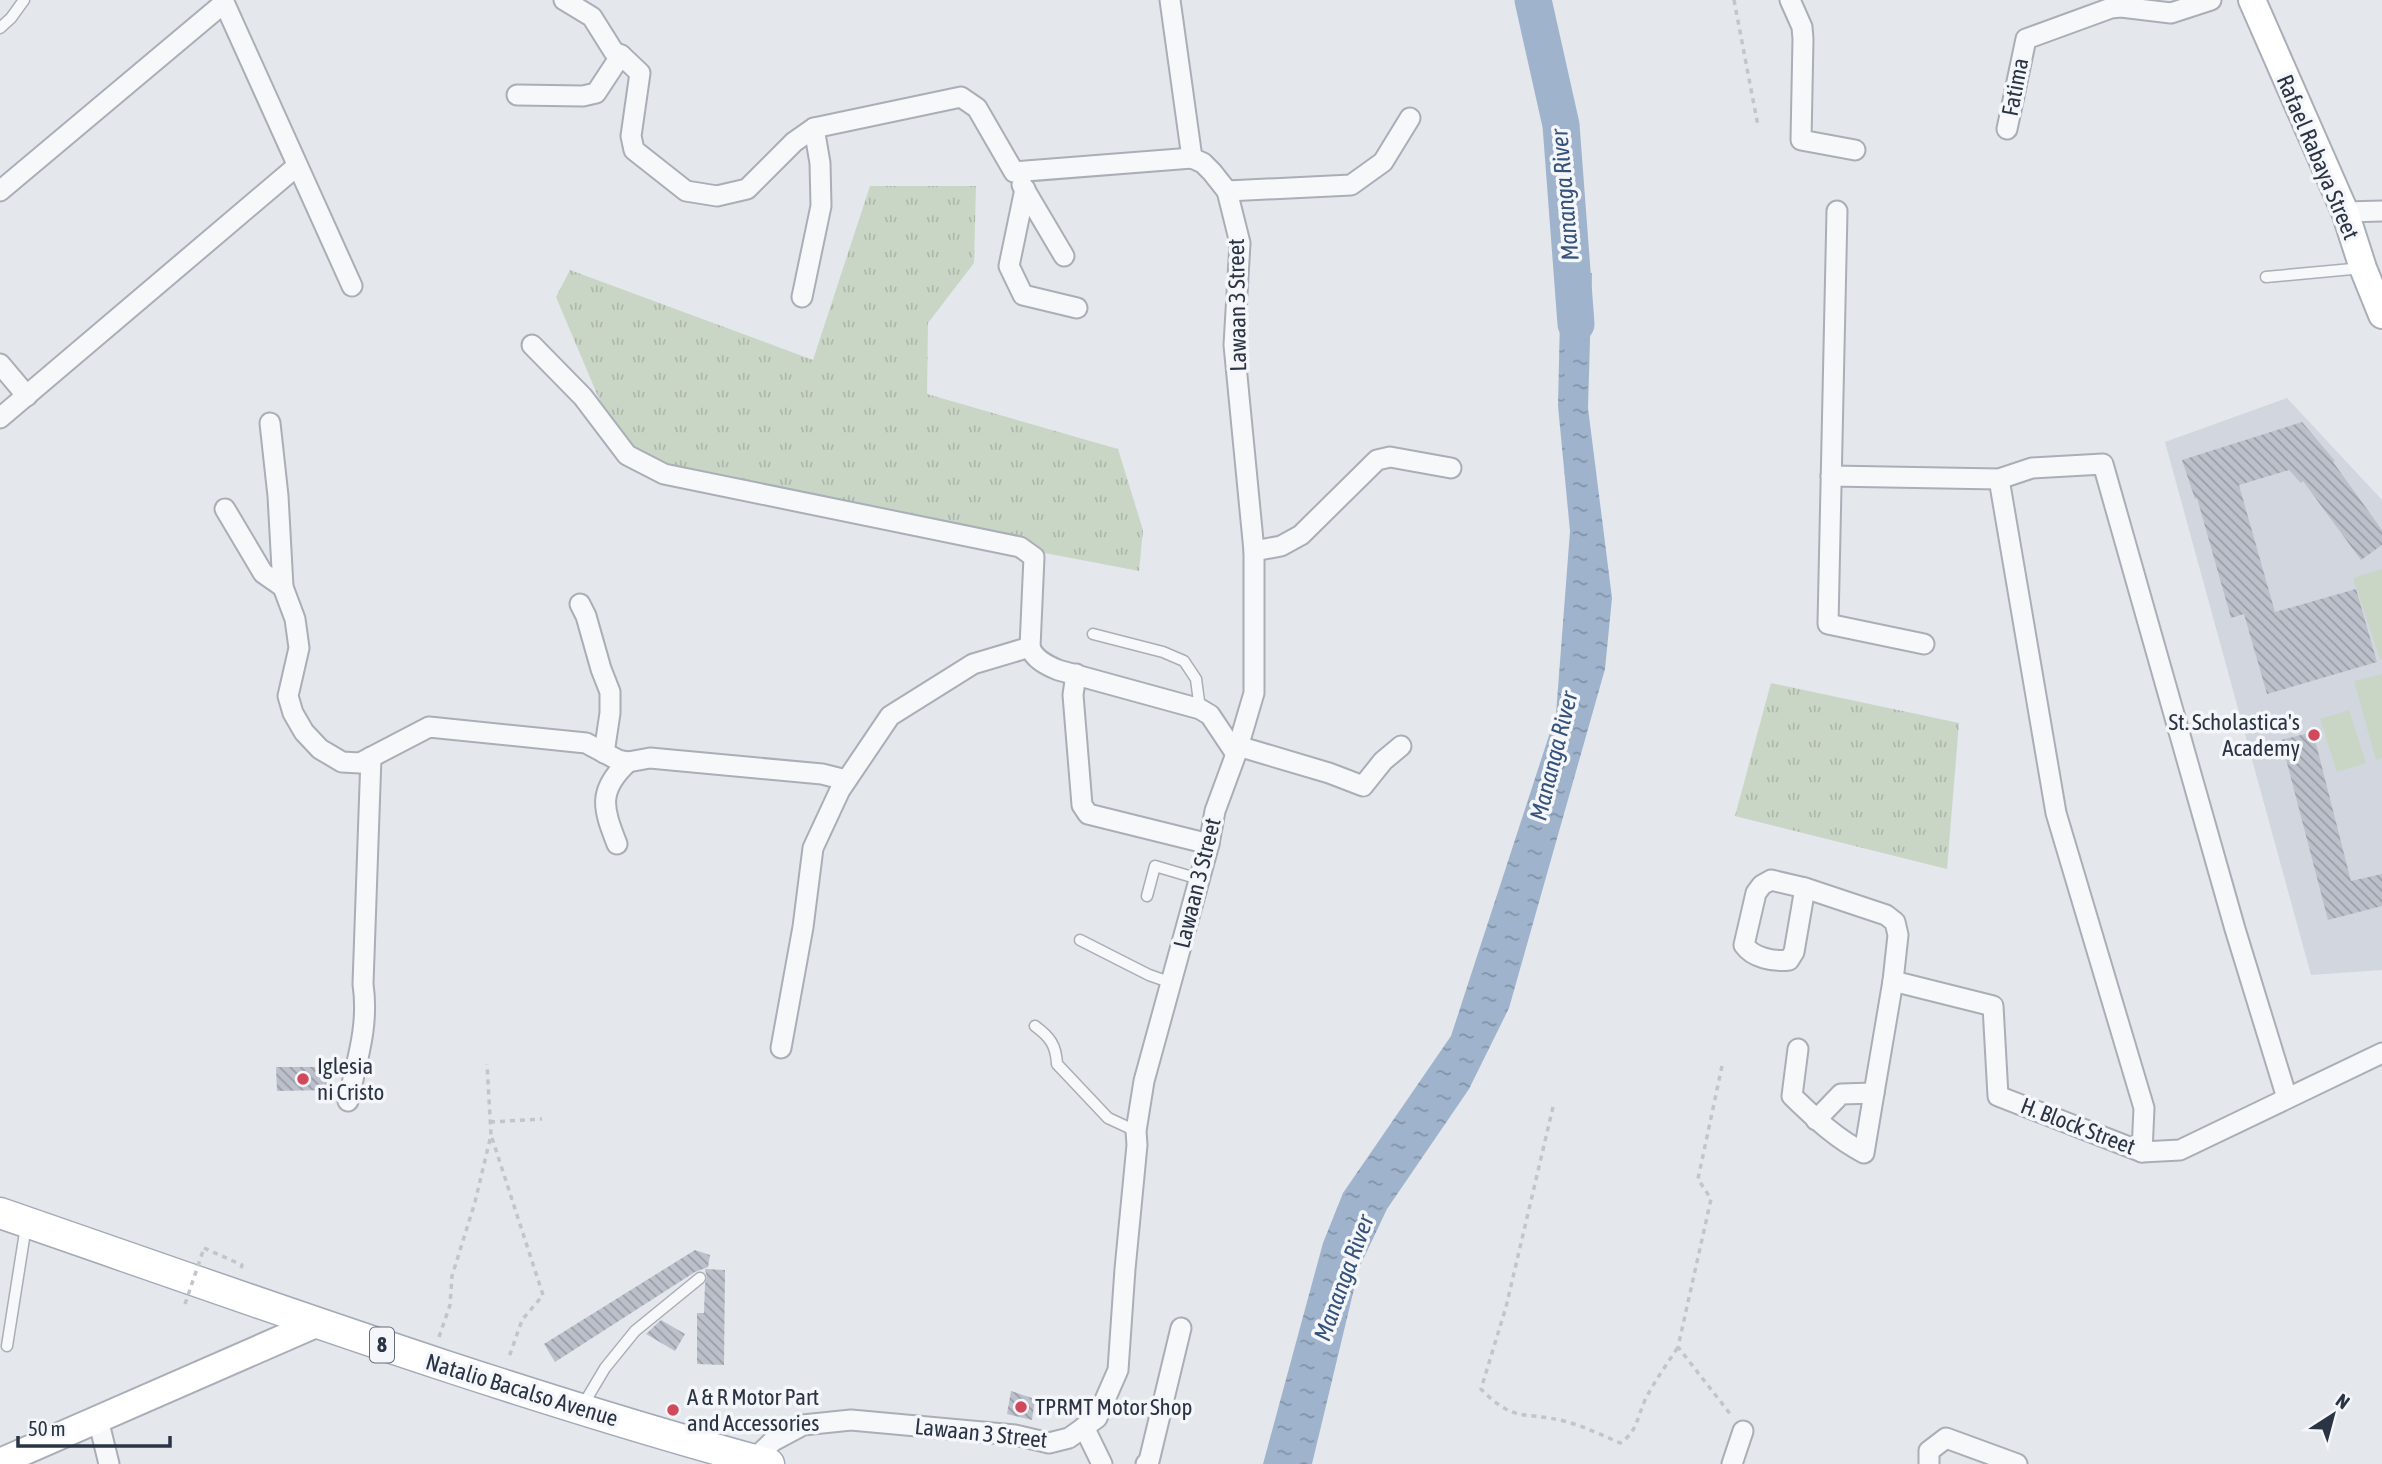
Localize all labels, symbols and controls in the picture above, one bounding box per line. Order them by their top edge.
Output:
street label: Fatima [1997,56,2033,118]
street label: Rafael Rabaya Street [2272,71,2364,243]
water label: Mananga River [1545,127,1584,262]
street label: Lawaan 3 Street [1223,238,1251,372]
water label: Mananga River [1524,688,1583,823]
place label: St. Scholastica's Academy [2168,709,2300,761]
marker: St. Scholastica's Academy [2306,727,2322,743]
street label: Lawaan 3 Street [1168,815,1226,951]
place label: Iglesia ni Cristo [317,1053,384,1105]
marker: Iglesia ni Cristo [295,1071,311,1087]
street label: H. Block Street [2017,1092,2139,1160]
water label: Mananga River [1308,1210,1379,1345]
road number: 8 [370,1328,394,1362]
street label: Natalio Bacalso Avenue [423,1348,621,1432]
north arrow [2298,1380,2368,1450]
place label: A & R Motor Part and Accessories [687,1384,819,1436]
text: N [2332,1389,2354,1413]
place label: TPRMT Motor Shop [1035,1394,1192,1420]
marker: TPRMT Motor Shop [1013,1399,1029,1415]
marker: A & R Motor Part and Accessories [665,1402,681,1418]
scale bar [18,1404,170,1448]
street label: Lawaan 3 Street [913,1413,1049,1453]
text: 50 m [28,1416,66,1440]

